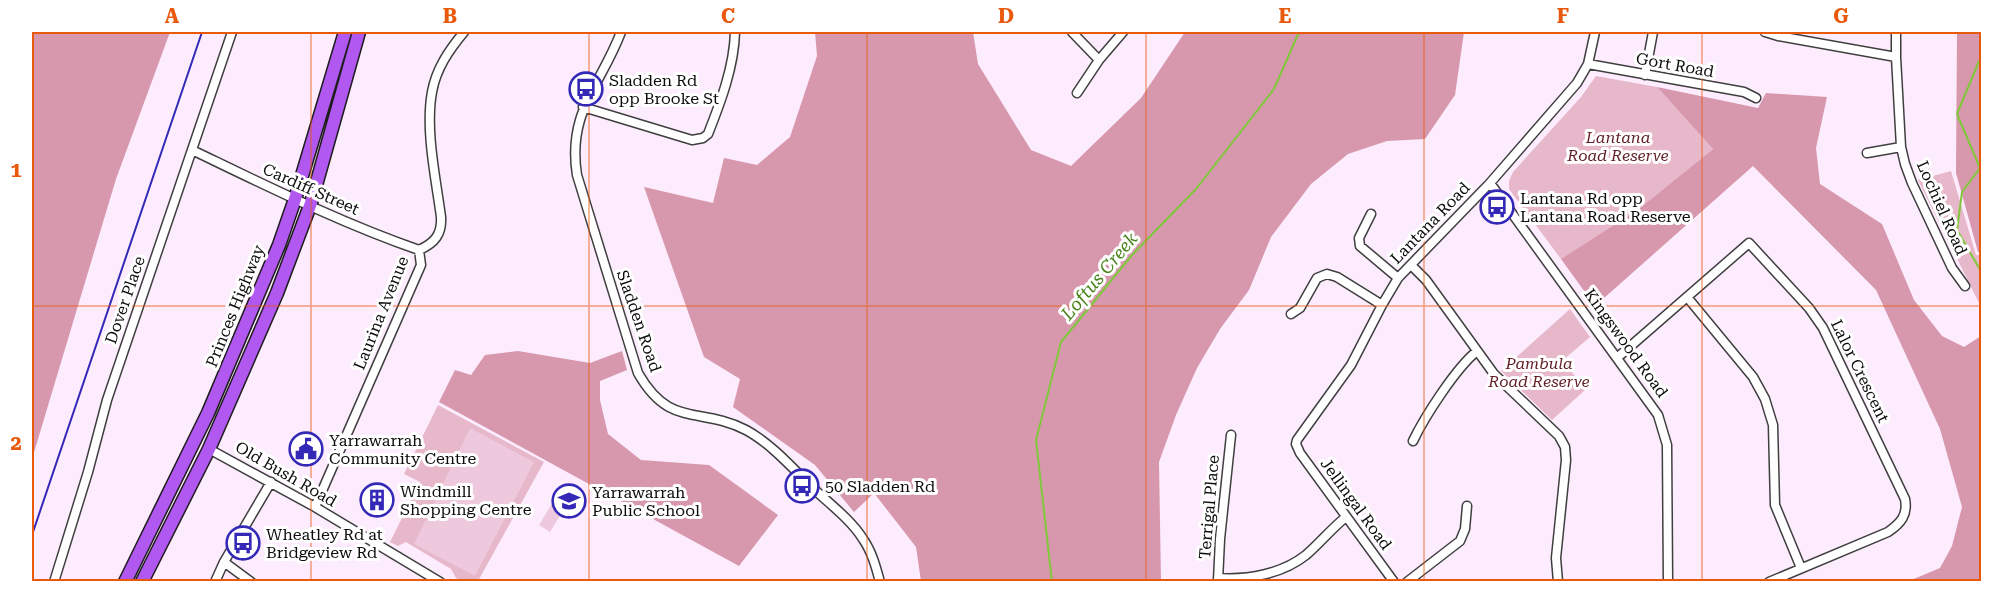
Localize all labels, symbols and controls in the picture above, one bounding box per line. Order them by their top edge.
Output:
text: A [165,4,180,28]
text: B [443,4,457,28]
text: C [721,4,735,28]
text: D [998,4,1014,28]
text: E [1279,4,1292,28]
text: F [1557,4,1569,28]
text: G [1833,4,1849,28]
street label: Gort Road [1635,49,1715,81]
bus stop icon: Sladden Rd opp Brooke St [568,71,604,107]
place label: Sladden Rd opp Brooke St [609,71,719,108]
park label: Lantana Road Reserve [1566,128,1669,165]
text: 1 [10,158,22,182]
street label: Lochiel Road [1913,158,1971,258]
street label: Cardiff Street [260,159,362,219]
street label: Lantana Road [1386,178,1474,268]
bus stop icon: Lantana Rd opp Lantana Road Reserve [1479,189,1515,225]
place label: Lantana Rd opp Lantana Road Reserve [1520,189,1691,226]
water label: Loftus Creek [1056,228,1142,325]
street label: Princes Highway [202,242,268,370]
street label: Dover Place [101,253,149,346]
street label: Laurina Avenue [350,253,412,373]
street label: Sladden Road [613,268,665,374]
street label: Kingswood Road [1580,285,1672,401]
street label: Lalor Crescent [1827,316,1893,426]
park label: Pambula Road Reserve [1487,354,1590,391]
text: 2 [10,431,22,455]
public building icon: Yarrawarrah Community Centre [288,431,324,467]
place label: Yarrawarrah Community Centre [329,431,476,468]
street label: Old Bush Road [232,437,340,511]
street label: Terrigal Place [1195,454,1223,560]
street label: Jellingal Road [1316,455,1396,553]
bus stop icon: 50 Sladden Rd [784,468,820,504]
place label: 50 Sladden Rd [825,477,935,496]
building icon: Windmill Shopping Centre [359,482,395,518]
place label: Windmill Shopping Centre [400,482,532,519]
school or university icon: Yarrawarrah Public School [551,483,587,519]
place label: Yarrawarrah Public School [592,483,700,520]
bus stop icon: Wheatley Rd at Bridgeview Rd [225,525,261,561]
place label: Wheatley Rd at Bridgeview Rd [266,525,383,562]

